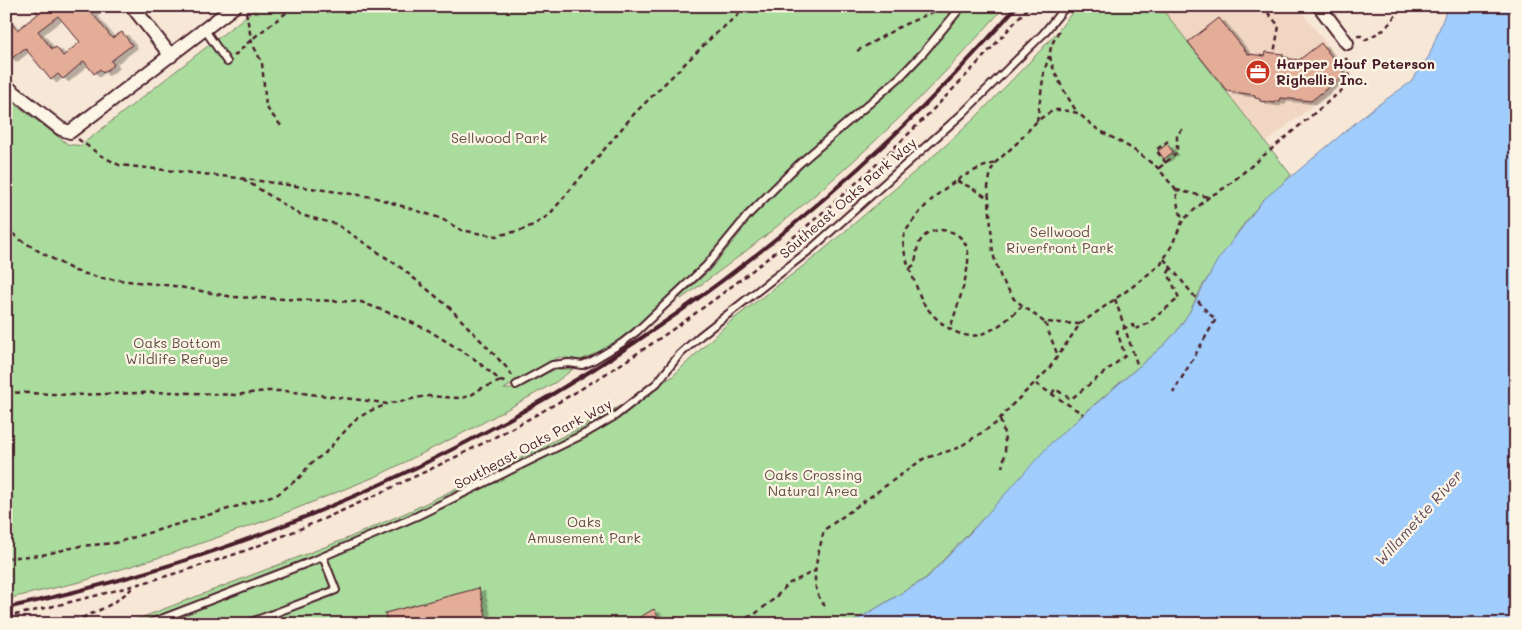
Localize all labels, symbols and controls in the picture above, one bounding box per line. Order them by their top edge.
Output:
place label: Harper Houf Peterson Righellis Inc. [1276,54,1435,89]
office icon: Harper Houf Peterson Righellis Inc. [1245,59,1271,85]
park label: Sellwood Park [451,128,547,147]
street label: Southeast Oaks Park Way [775,133,920,262]
park label: Sellwood Riverfront Park [1006,222,1114,257]
park label: Oaks Bottom Wildlife Refuge [126,333,228,368]
street label: Southeast Oaks Park Way [451,394,615,493]
park label: Oaks Crossing Natural Area [764,465,862,500]
water label: Willamette River [1370,465,1467,569]
park label: Oaks Amusement Park [527,512,641,547]

